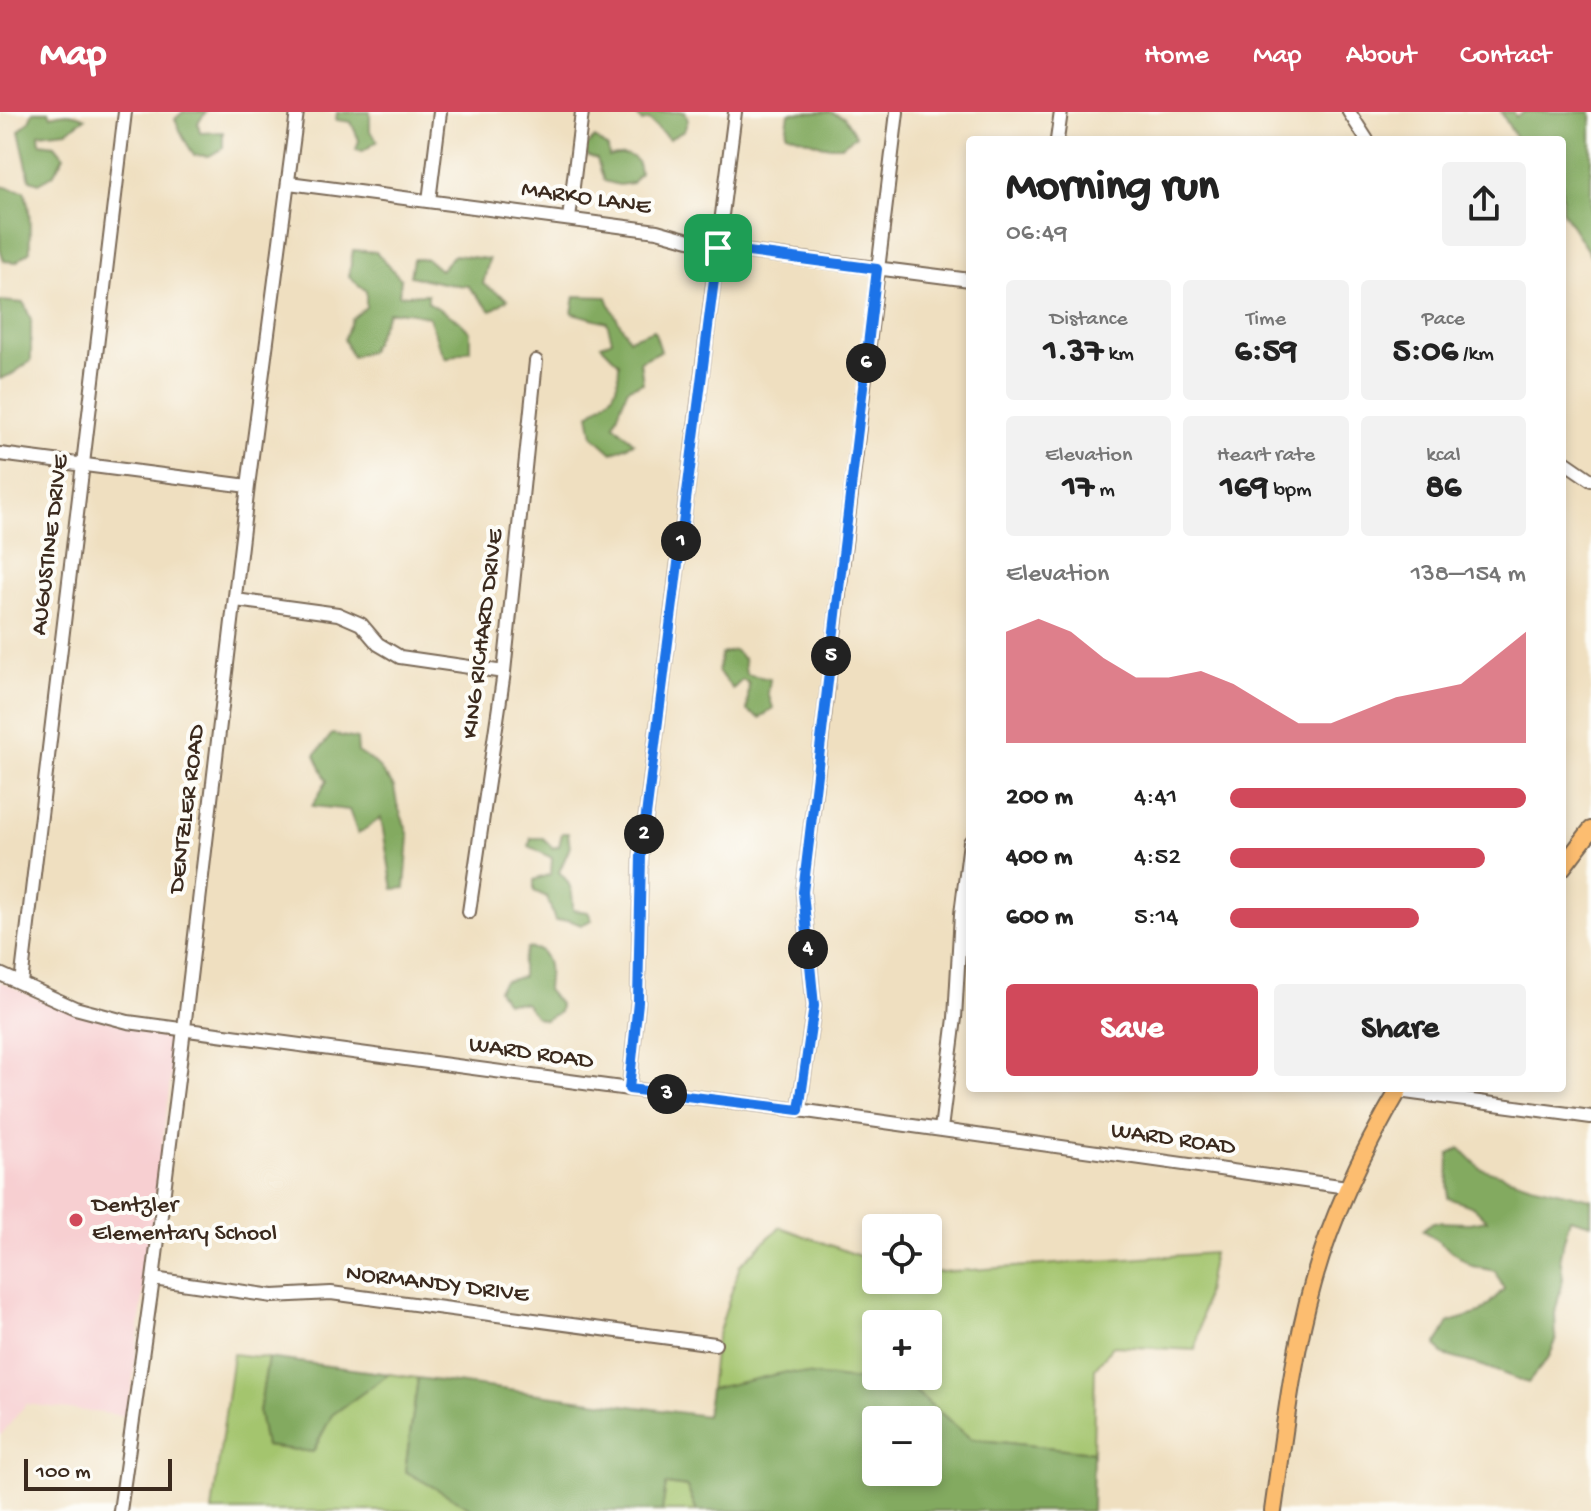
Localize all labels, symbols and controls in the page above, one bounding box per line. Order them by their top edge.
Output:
text: Map [40,34,106,78]
text: Home [1144,40,1209,73]
text: Map [1253,40,1302,73]
text: About [1346,40,1416,73]
text: Contact [1460,40,1551,73]
button: share [1442,162,1526,246]
text: Morning run [1006,163,1219,215]
street label: MARKO LANE [519,176,654,223]
pin [684,214,752,282]
text: 06:49 [1006,219,1067,250]
icon: arrive [696,226,740,270]
text: Distance [1050,307,1128,333]
text: Time [1246,307,1286,333]
text: Pace [1422,307,1465,333]
text: 1.37 [1043,333,1103,373]
text: 6:59 [1235,333,1297,373]
text: 5:06 [1393,333,1458,373]
text: km [1103,342,1134,368]
text: /km [1458,342,1494,368]
pin: 6 [846,343,886,383]
text: 6 [860,350,872,376]
text: Elevation [1045,443,1132,469]
text: Heart rate [1217,443,1315,469]
text: kcal [1426,443,1460,469]
street label: AUGUSTINE DRIVE [26,452,77,637]
text: 17 [1063,469,1094,509]
text: 169 [1220,469,1268,509]
text: 86 [1425,469,1461,509]
text: m [1094,478,1115,504]
text: bpm [1268,478,1312,504]
pin: 1 [661,521,701,561]
street label: KING RICHARD DRIVE [457,527,511,740]
text: 1 [677,528,685,554]
text: Elevation [1006,560,1109,591]
text: 138–154 m [1411,560,1526,591]
pin: 5 [811,636,851,676]
text: 5 [825,643,837,669]
street label: DENTZLER ROAD [163,723,213,897]
text: 200 m [1006,783,1073,814]
text: 4:41 [1134,783,1177,814]
pin: 2 [624,814,664,854]
text: 2 [639,821,649,847]
text: 400 m [1006,843,1072,874]
text: 4:52 [1134,843,1181,874]
text: 600 m [1006,903,1073,934]
text: 5:14 [1134,903,1179,934]
pin: 4 [788,929,828,969]
text: 4 [803,936,813,962]
button: Save [1006,984,1258,1076]
button: Share [1274,984,1526,1076]
street label: WARD ROAD [467,1031,595,1077]
pin: 3 [647,1074,687,1114]
text: 3 [661,1081,673,1107]
street label: WARD ROAD [1109,1117,1237,1163]
place label: Dentzler Elementary School [90,1192,277,1249]
marker: Dentzler Elementary School [67,1211,85,1229]
map controls [862,1214,942,1486]
button: locate [862,1214,942,1294]
street label: NORMANDY DRIVE [344,1259,531,1311]
button: + [862,1310,942,1390]
button: − [862,1406,942,1486]
scale bar [24,1455,172,1491]
text: 100 m [36,1460,91,1486]

